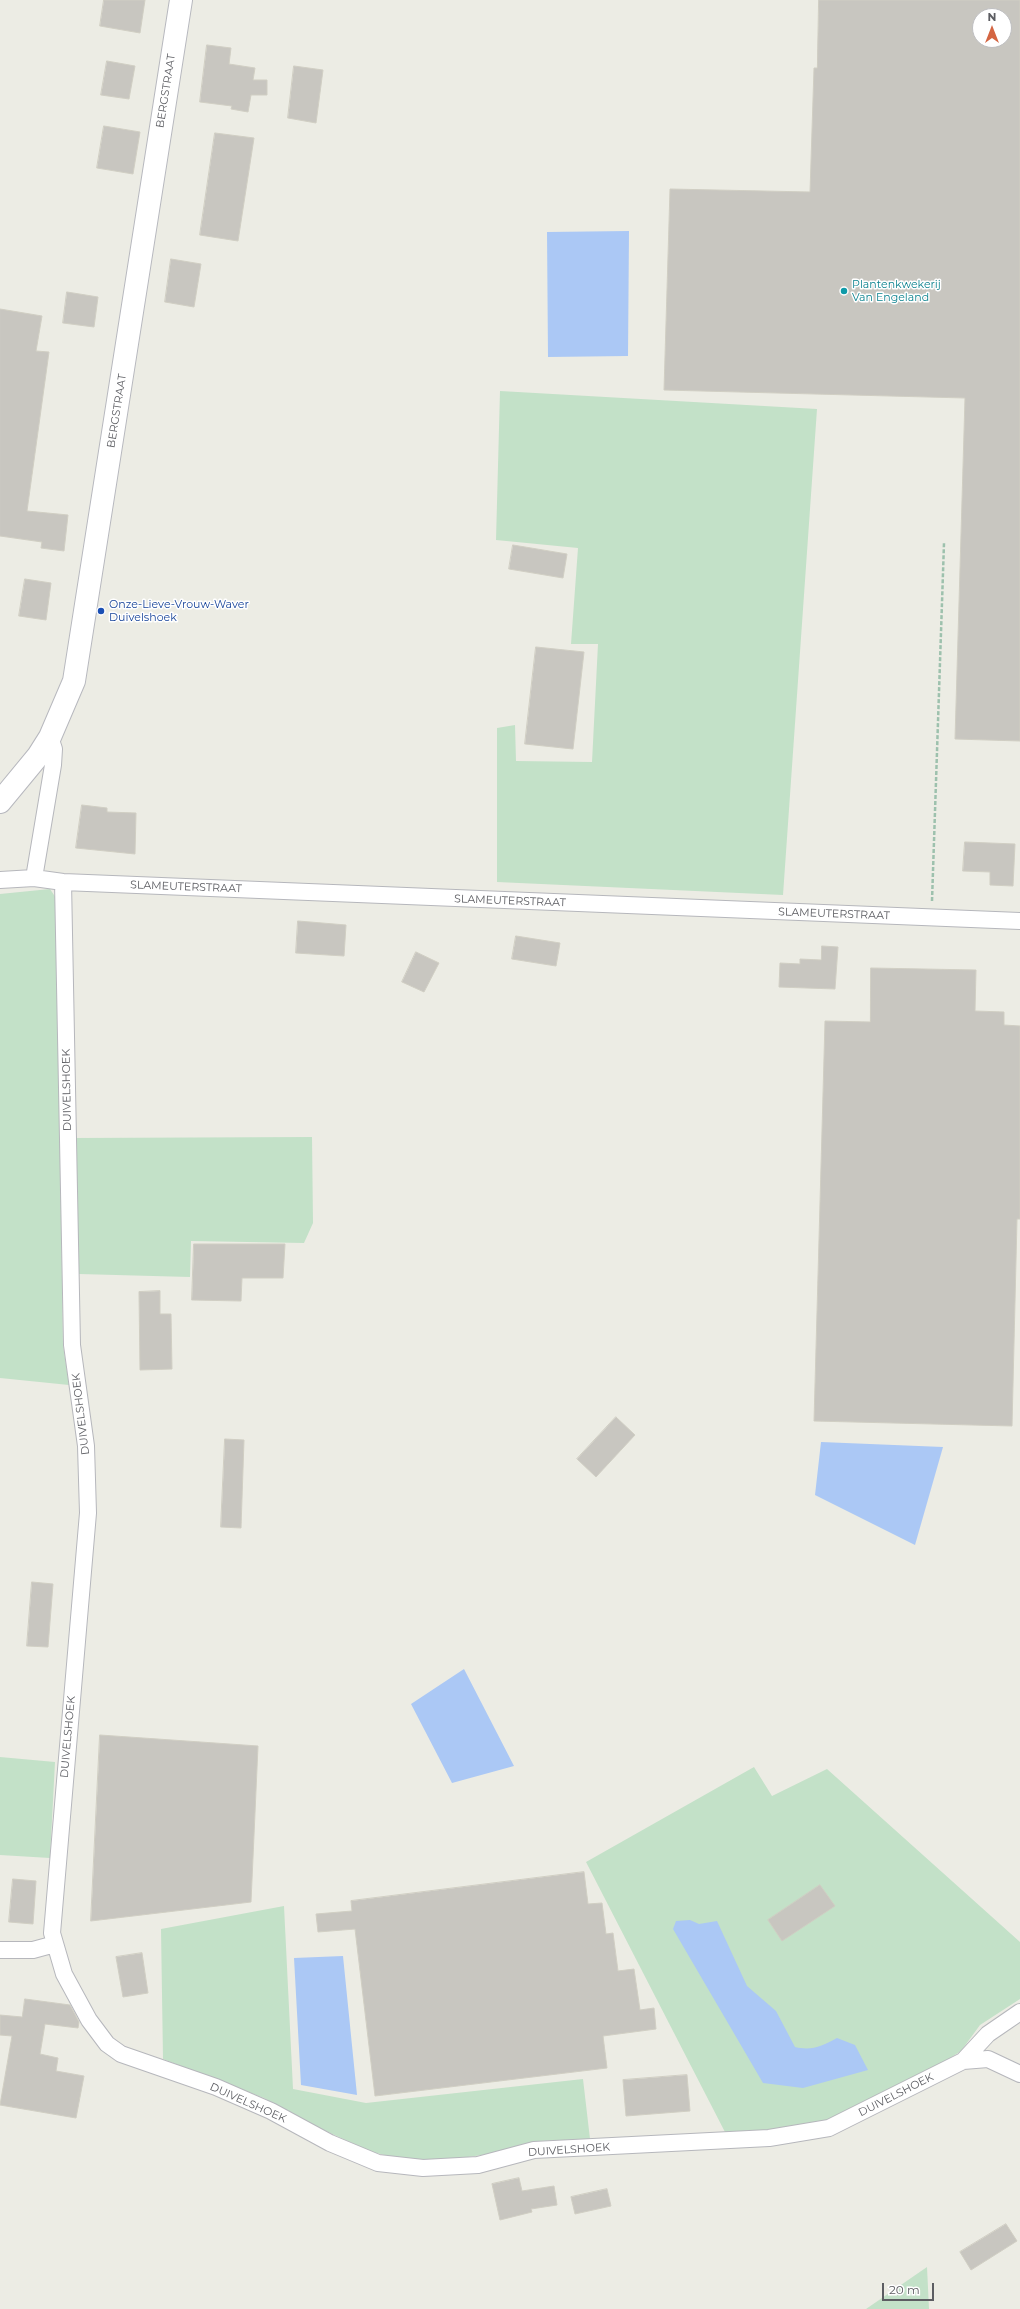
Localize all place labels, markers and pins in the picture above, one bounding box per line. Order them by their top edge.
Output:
place label: Plantenkwekerij Van Engeland [852,278,941,304]
marker: Plantenkwekerij Van Engeland [839,286,849,296]
place label: Onze-Lieve-Vrouw-Waver Duivelshoek [109,598,249,624]
marker: Onze-Lieve-Vrouw-Waver Duivelshoek [96,606,106,616]

